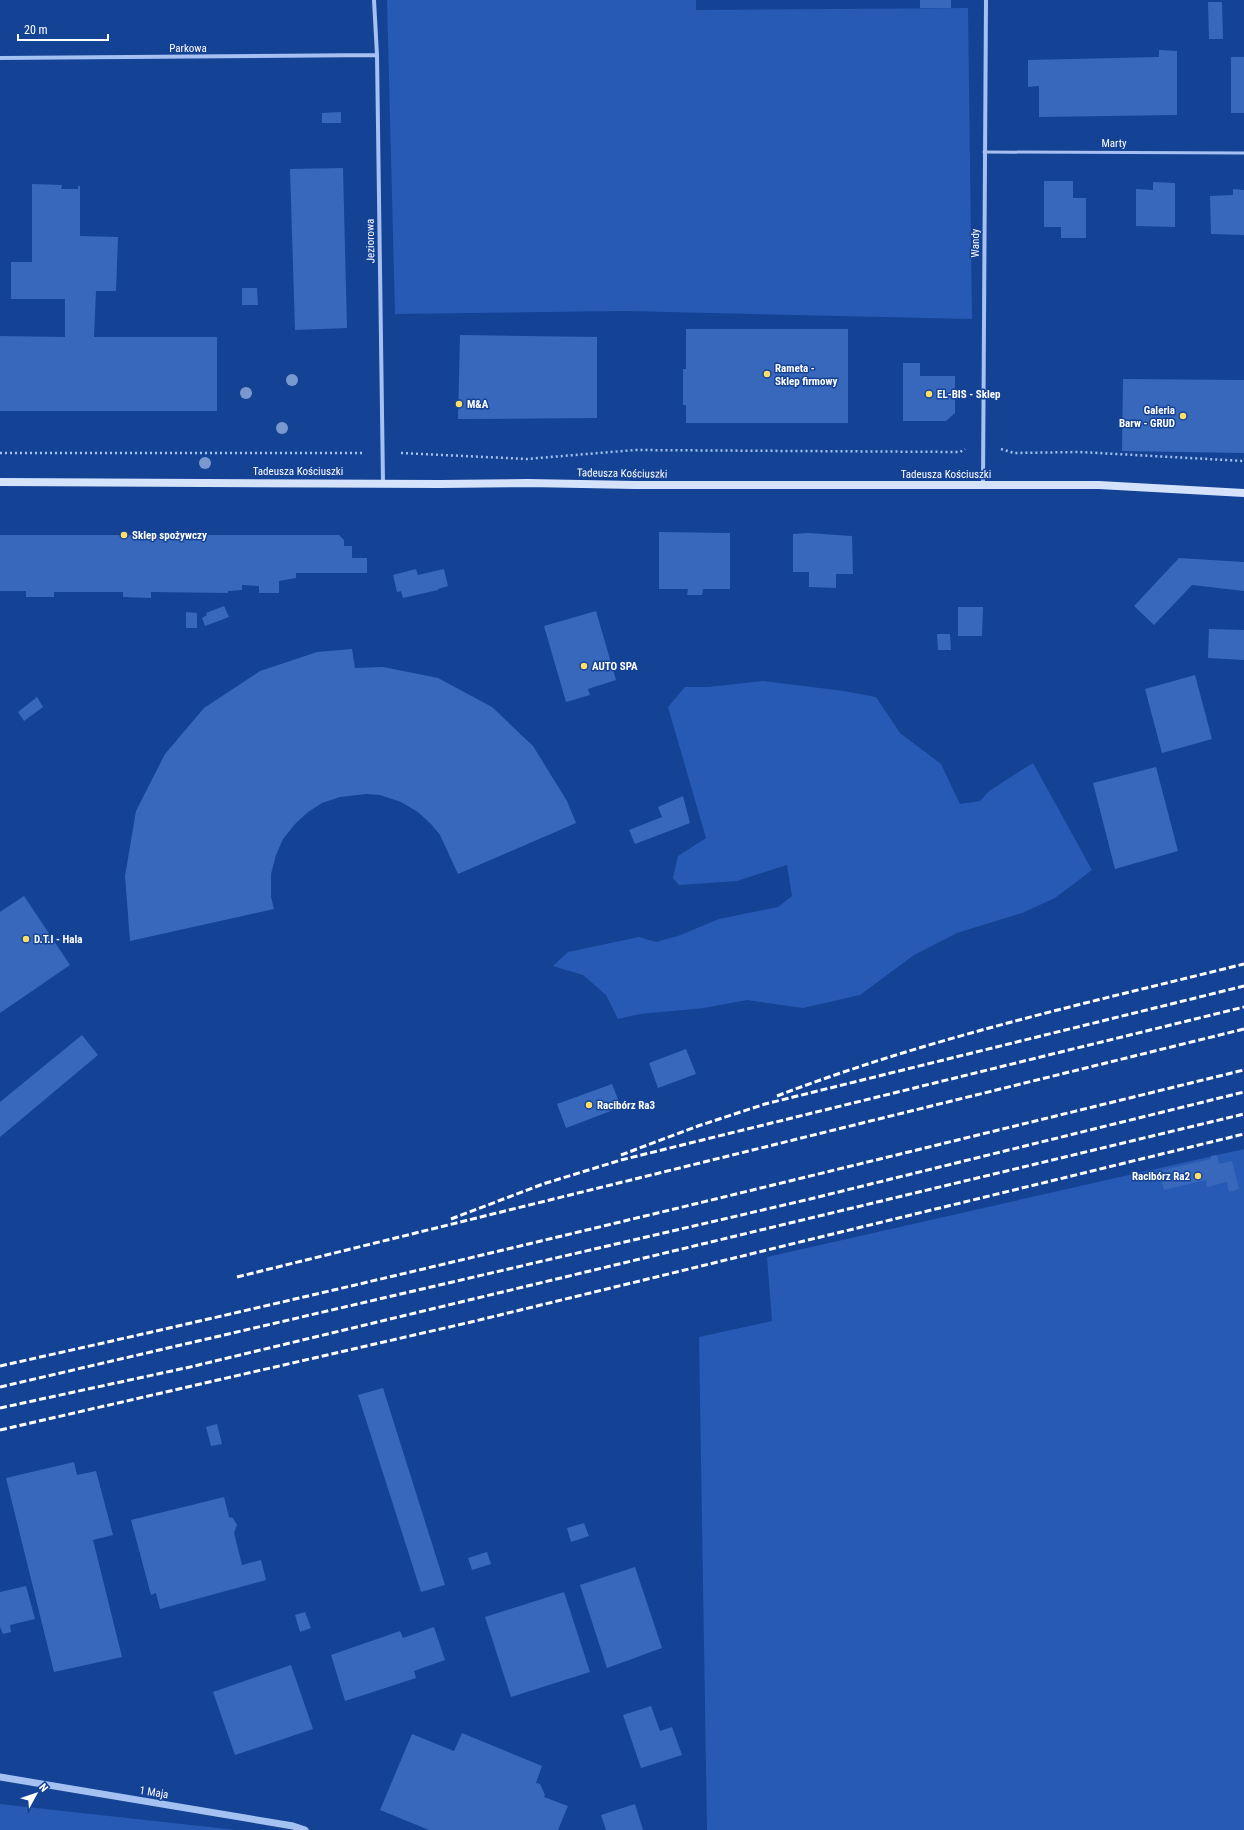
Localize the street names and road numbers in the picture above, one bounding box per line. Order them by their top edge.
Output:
street label: Parkowa [169,42,207,55]
street label: Marty [1101,137,1127,150]
street label: Jeziorowa [364,219,377,263]
street label: Wandy [969,228,982,257]
street label: Tadeusza Kościuszki [253,465,343,478]
street label: Tadeusza Kościuszki [577,466,667,481]
street label: Tadeusza Kościuszki [901,468,991,481]
street label: 1 Maja [138,1784,169,1801]

